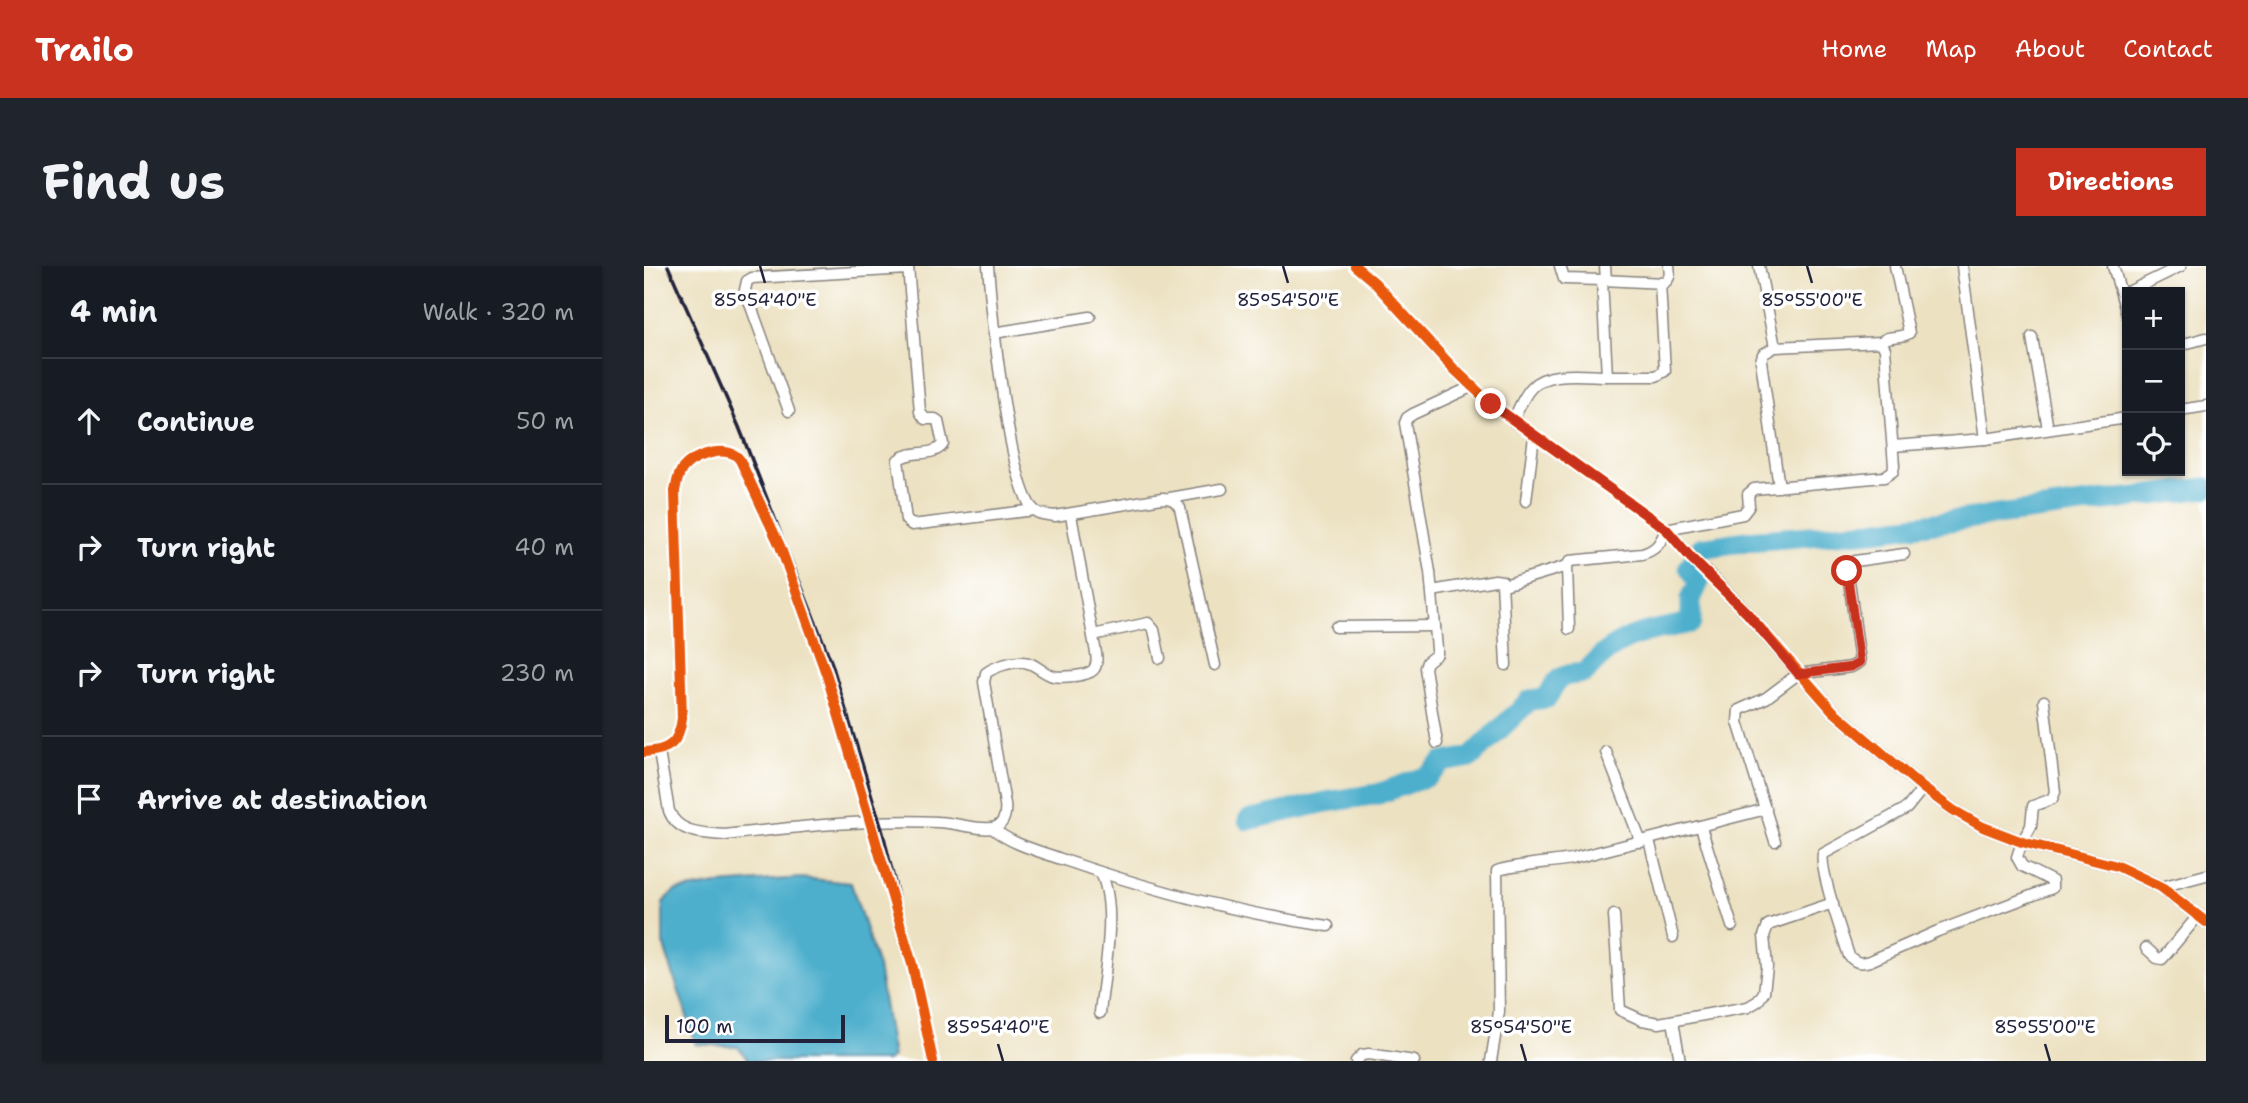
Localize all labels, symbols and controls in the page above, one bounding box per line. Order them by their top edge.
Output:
text: Trailo [35,27,134,72]
text: Home [1821,33,1887,65]
text: Map [1925,33,1977,65]
text: About [2015,33,2085,65]
text: Contact [2123,33,2213,65]
button: Directions [2016,148,2206,216]
text: Find us [42,149,225,215]
map controls [2122,287,2185,476]
button: + [2122,287,2185,350]
text: 85°54'40"E [714,288,816,312]
text: 85°54'50"E [1237,288,1339,312]
text: 85°55'00"E [1761,288,1863,312]
text: 4 min [70,291,157,332]
text: Walk · 320 m [423,297,574,327]
button: − [2122,350,2185,413]
route end [1475,388,1506,419]
icon: ahead [70,402,108,440]
text: Continue [137,404,255,439]
text: 50 m [516,406,574,436]
button: locate [2122,413,2185,476]
icon: right [70,528,108,566]
text: Turn right [137,530,275,565]
text: 40 m [514,532,574,562]
route start [1831,555,1862,586]
icon: right [70,654,108,692]
text: Turn right [137,656,275,691]
text: 230 m [500,658,574,688]
icon: arrive [70,780,108,818]
text: Arrive at destination [137,782,427,817]
scale bar [665,1012,845,1044]
text: 100 m [676,1014,733,1039]
text: 85°54'40"E [947,1015,1049,1039]
text: 85°54'50"E [1470,1015,1572,1039]
text: 85°55'00"E [1994,1015,2096,1039]

